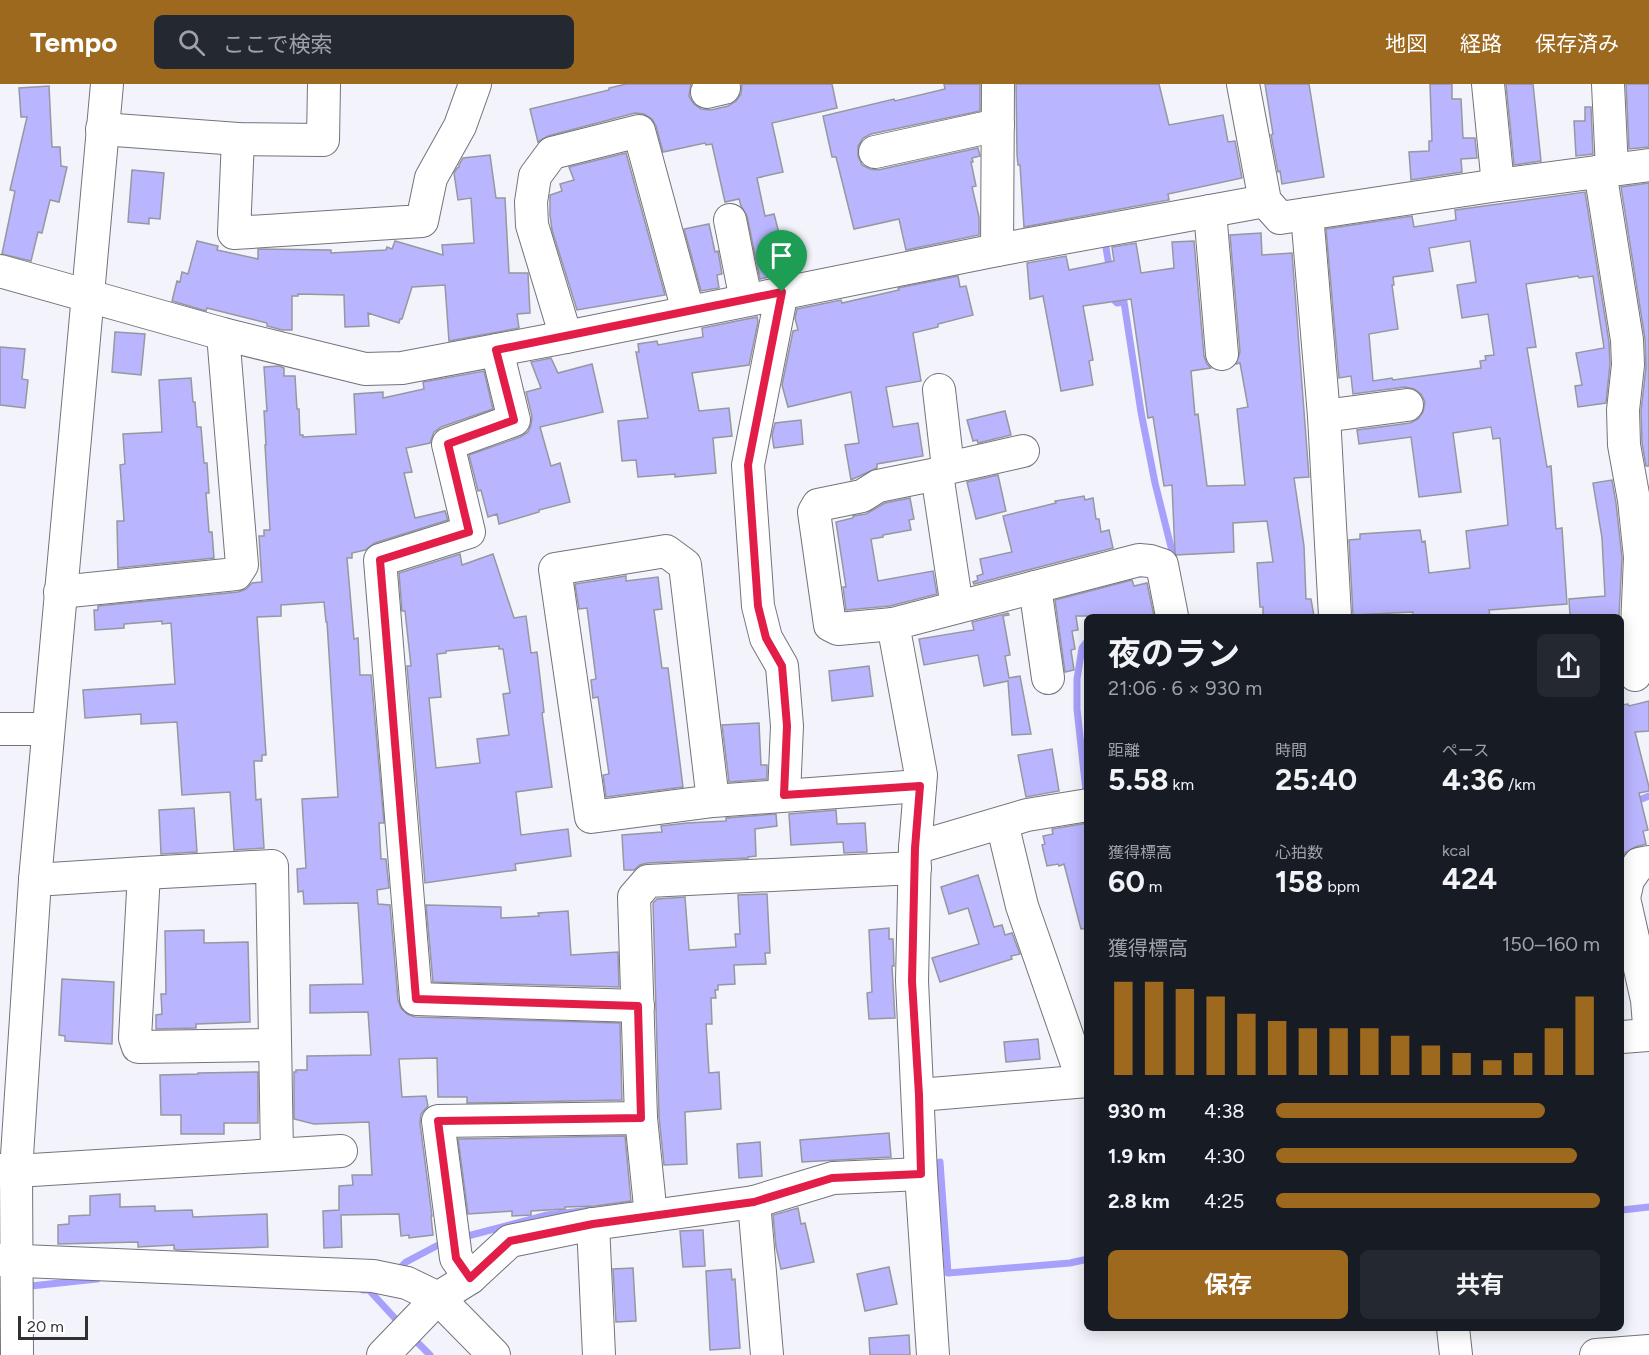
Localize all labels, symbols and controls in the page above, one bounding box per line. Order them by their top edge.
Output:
search box [154,15,574,69]
text: Tempo [30,25,118,59]
icon: search [175,26,208,59]
text: ここで検索 [223,31,333,58]
text: 地図 [1385,31,1427,56]
text: 経路 [1460,31,1502,56]
text: 保存済み [1535,31,1619,56]
pin [756,230,807,292]
icon: arrive [765,239,798,272]
text: 夜のラン [1108,634,1240,673]
button: share [1537,634,1600,697]
text: 21:06 · 6 × 930 m [1108,676,1262,700]
text: 距離 [1108,741,1140,760]
text: 時間 [1275,741,1307,760]
text: ペース [1442,741,1489,760]
text: 5.58 [1108,761,1169,798]
text: 25:40 [1275,761,1357,798]
text: 4:36 [1442,761,1504,798]
text: km [1169,775,1194,794]
text: /km [1504,775,1536,794]
text: kcal [1442,841,1470,860]
text: 獲得標高 [1108,843,1172,862]
text: 心拍数 [1275,843,1323,862]
text: 424 [1442,860,1497,897]
text: 60 [1108,863,1145,900]
text: 158 [1275,863,1323,900]
text: m [1145,877,1162,896]
text: bpm [1323,877,1360,896]
text: 150–160 m [1502,932,1600,956]
text: 獲得標高 [1108,936,1188,960]
text: 930 m [1108,1099,1166,1123]
text: 4:38 [1204,1099,1245,1123]
text: 1.9 km [1108,1144,1166,1168]
text: 4:30 [1204,1144,1245,1168]
text: 2.8 km [1108,1189,1170,1213]
text: 4:25 [1204,1189,1244,1213]
button: 保存 [1108,1250,1348,1319]
button: 共有 [1360,1250,1600,1319]
scale bar [18,1313,88,1340]
text: 20 m [27,1317,64,1336]

